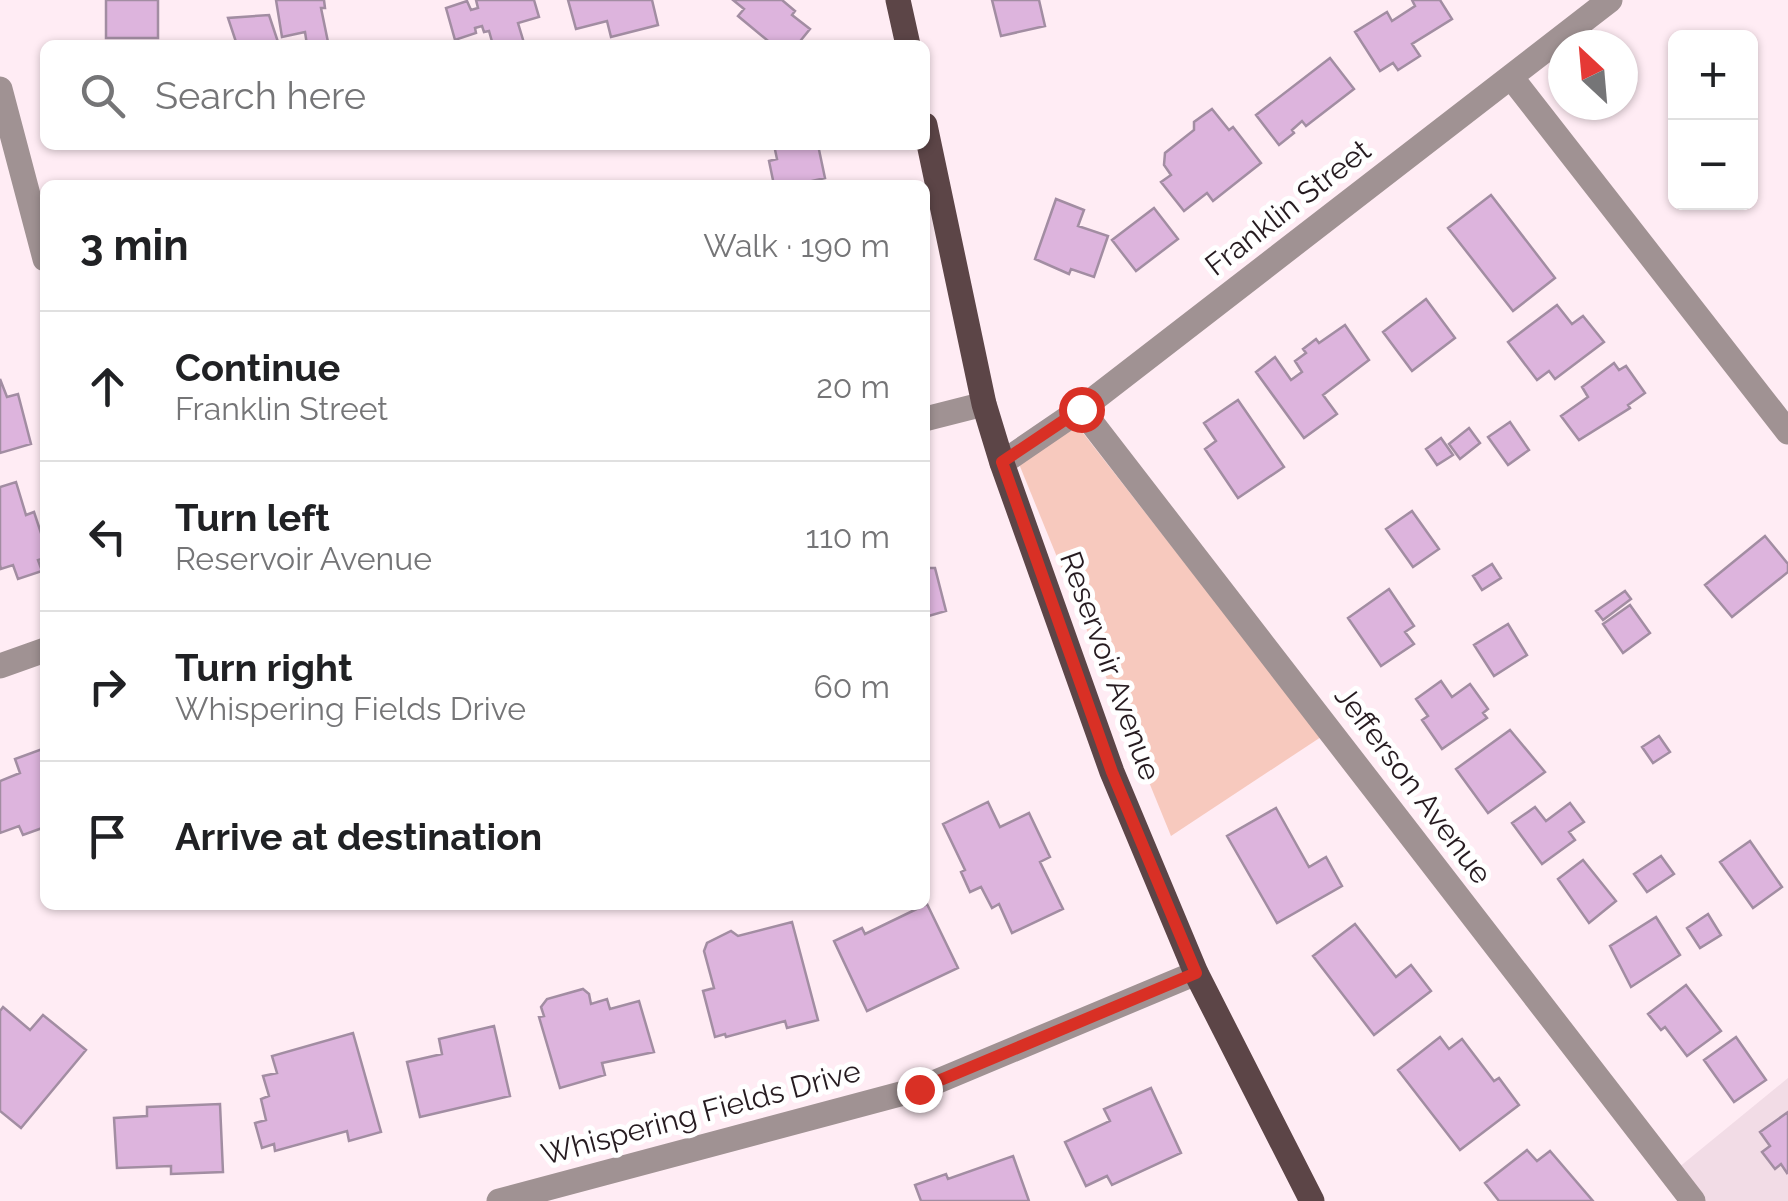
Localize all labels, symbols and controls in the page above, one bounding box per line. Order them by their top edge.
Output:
north arrow [1548,30,1638,120]
map controls [1668,30,1758,210]
button: + [1668,30,1758,120]
search box [40,40,930,150]
icon: search [75,68,130,123]
text: Search here [155,73,366,118]
button: − [1668,120,1758,210]
street label: Franklin Street [1198,132,1377,283]
text: 3 min [80,221,189,270]
text: Walk · 190 m [703,227,890,264]
text: Continue [175,345,340,390]
icon: ahead [80,359,135,414]
text: 20 m [816,368,890,405]
route start [1059,387,1105,433]
text: Franklin Street [175,390,388,427]
text: Turn left [175,495,330,540]
icon: left [80,509,135,564]
text: 110 m [805,518,890,555]
text: Reservoir Avenue [175,540,432,577]
street label: Reservoir Avenue [1053,547,1168,785]
text: Turn right [175,645,352,690]
icon: right [80,659,135,714]
text: 60 m [814,668,890,705]
street label: Jefferson Avenue [1328,679,1499,890]
text: Whispering Fields Drive [175,690,526,727]
icon: arrive [80,809,135,864]
text: Arrive at destination [175,814,542,859]
street label: Whispering Fields Drive [537,1053,864,1172]
route end [897,1067,943,1113]

